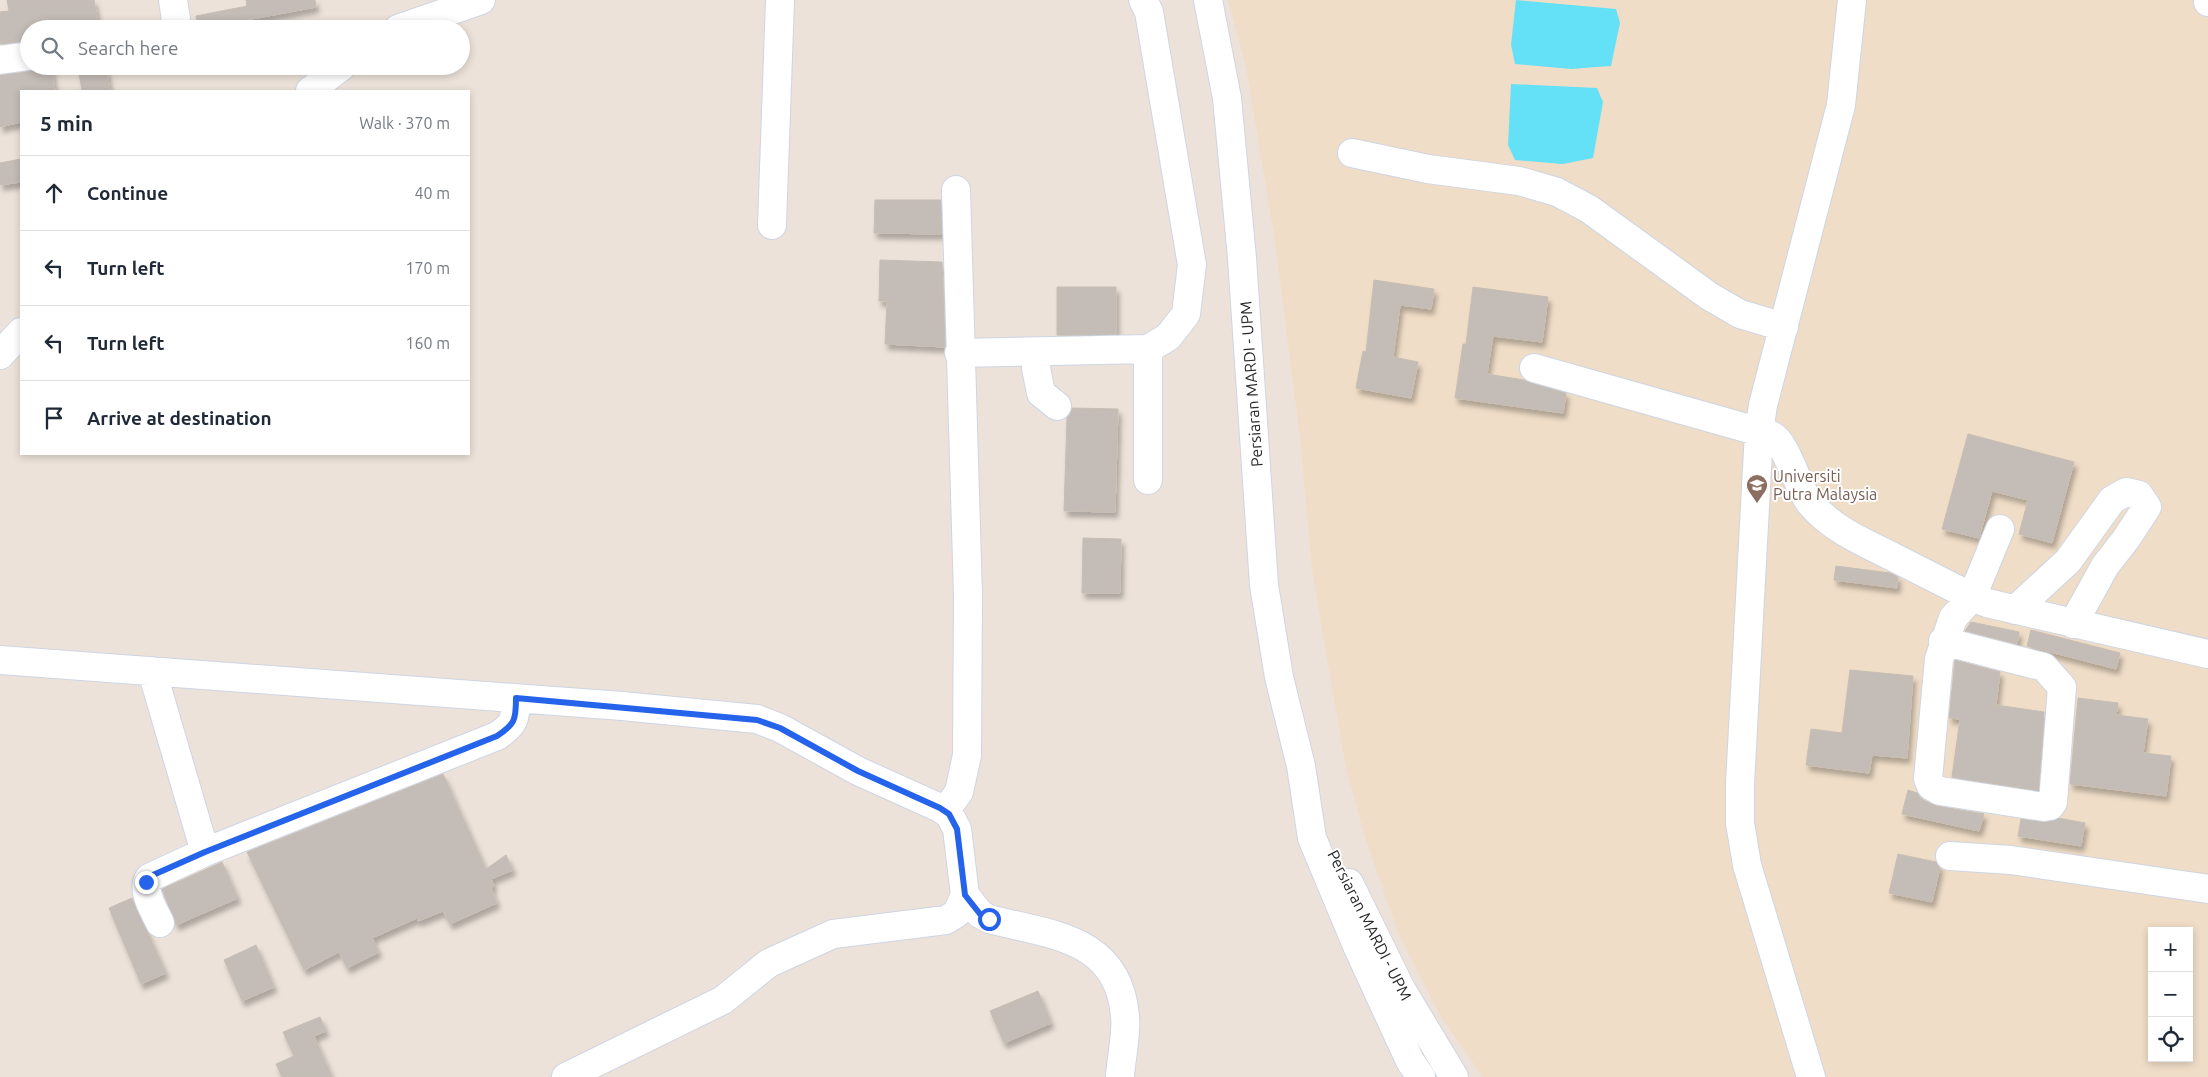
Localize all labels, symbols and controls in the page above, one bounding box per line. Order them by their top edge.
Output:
search box [20,20,470,75]
icon: search [38,34,66,62]
text: Search here [78,37,178,59]
text: 5 min [40,111,93,135]
text: Walk · 370 m [359,114,450,132]
icon: ahead [40,179,68,207]
text: Continue [87,182,168,204]
text: 40 m [414,184,450,202]
icon: left [40,254,68,282]
text: Turn left [87,257,165,279]
text: 170 m [405,259,450,277]
street label: Persiaran MARDI - UPM [1236,300,1266,468]
icon: left [40,329,68,357]
text: Turn left [87,332,165,354]
text: 160 m [405,334,450,352]
icon: arrive [40,404,68,432]
text: Arrive at destination [87,407,272,429]
place label: Universiti Putra Malaysia [1773,467,1877,503]
school or university icon: Universiti Putra Malaysia [1745,473,1769,504]
street label: Persiaran MARDI - UPM [1324,847,1416,1003]
route end [135,871,158,894]
route start [978,908,1001,931]
map controls [2148,927,2193,1062]
button: + [2148,927,2193,972]
button: − [2148,972,2193,1017]
button: locate [2148,1017,2193,1062]

